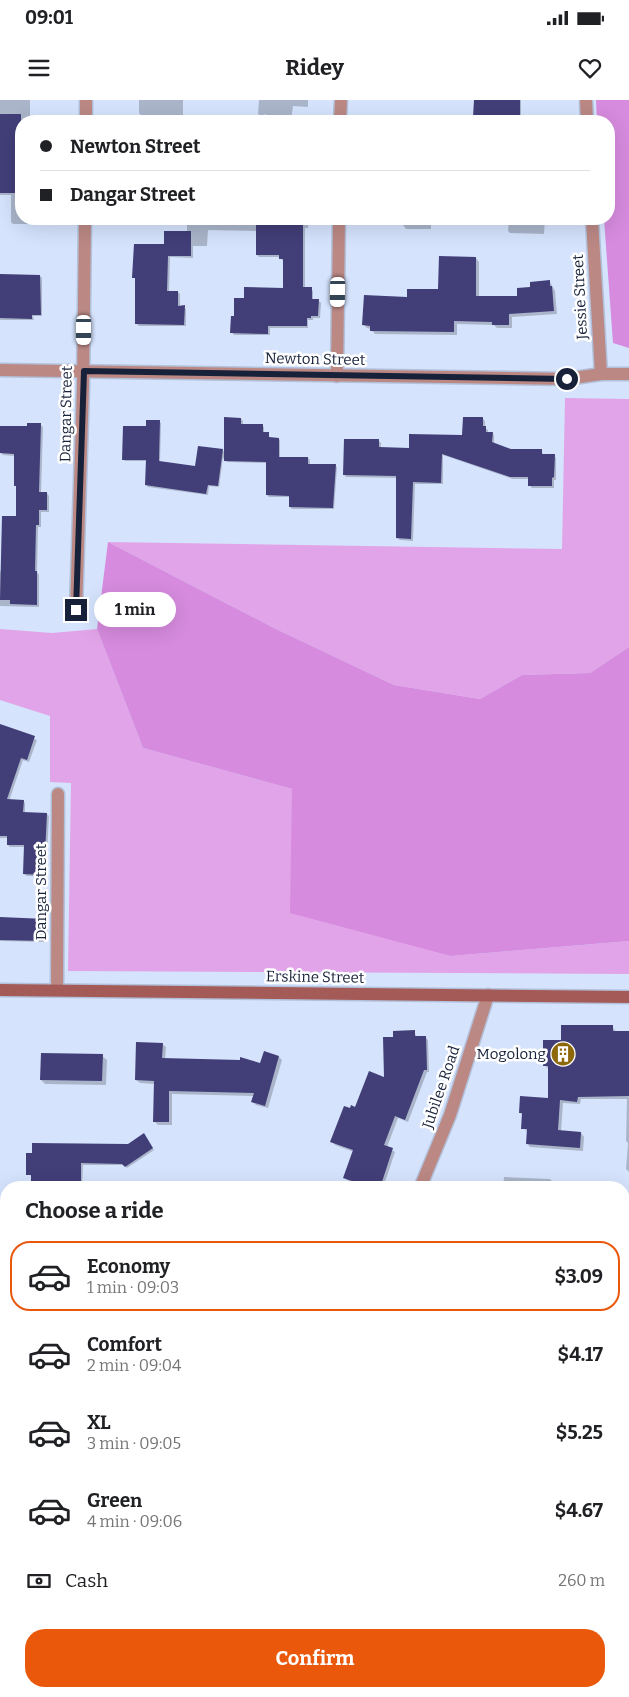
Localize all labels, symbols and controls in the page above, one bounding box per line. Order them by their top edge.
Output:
text: 09:01 [25,6,73,29]
icon: menu [25,54,53,82]
text: Ridey [285,54,344,81]
icon: heart [576,54,604,82]
text: Newton Street [70,135,201,158]
text: Dangar Street [70,183,196,206]
street label: Jessie Street [569,253,591,341]
car [330,277,345,307]
car [76,315,91,345]
street label: Newton Street [265,349,366,369]
street label: Dangar Street [56,365,76,462]
route start [556,368,578,390]
callout: 1 min [94,592,176,628]
route end [65,599,87,621]
text: 1 min [115,600,155,619]
street label: Dangar Street [32,843,50,940]
street label: Erskine Street [266,967,365,987]
building icon: Mogolong [550,1041,576,1067]
street label: Jubilee Road [418,1043,464,1132]
place label: Mogolong [477,1045,546,1063]
text: Choose a ride [25,1197,164,1224]
icon: car [27,1254,72,1299]
text: Economy [87,1255,170,1278]
text: $3.09 [554,1265,603,1288]
text: 1 min · 09:03 [87,1278,179,1297]
icon: car [27,1332,72,1377]
text: Comfort [87,1333,162,1356]
text: $4.17 [558,1343,603,1366]
text: 2 min · 09:04 [87,1356,181,1375]
icon: car [27,1410,72,1455]
text: XL [87,1411,111,1434]
text: $5.25 [556,1421,603,1444]
text: 3 min · 09:05 [87,1434,181,1453]
icon: car [27,1488,72,1533]
text: Green [87,1489,142,1512]
text: $4.67 [555,1499,603,1522]
text: 4 min · 09:06 [87,1512,182,1531]
icon: cash [25,1567,53,1595]
text: Cash [65,1569,108,1592]
text: 260 m [558,1571,605,1590]
button: Confirm [25,1629,605,1687]

